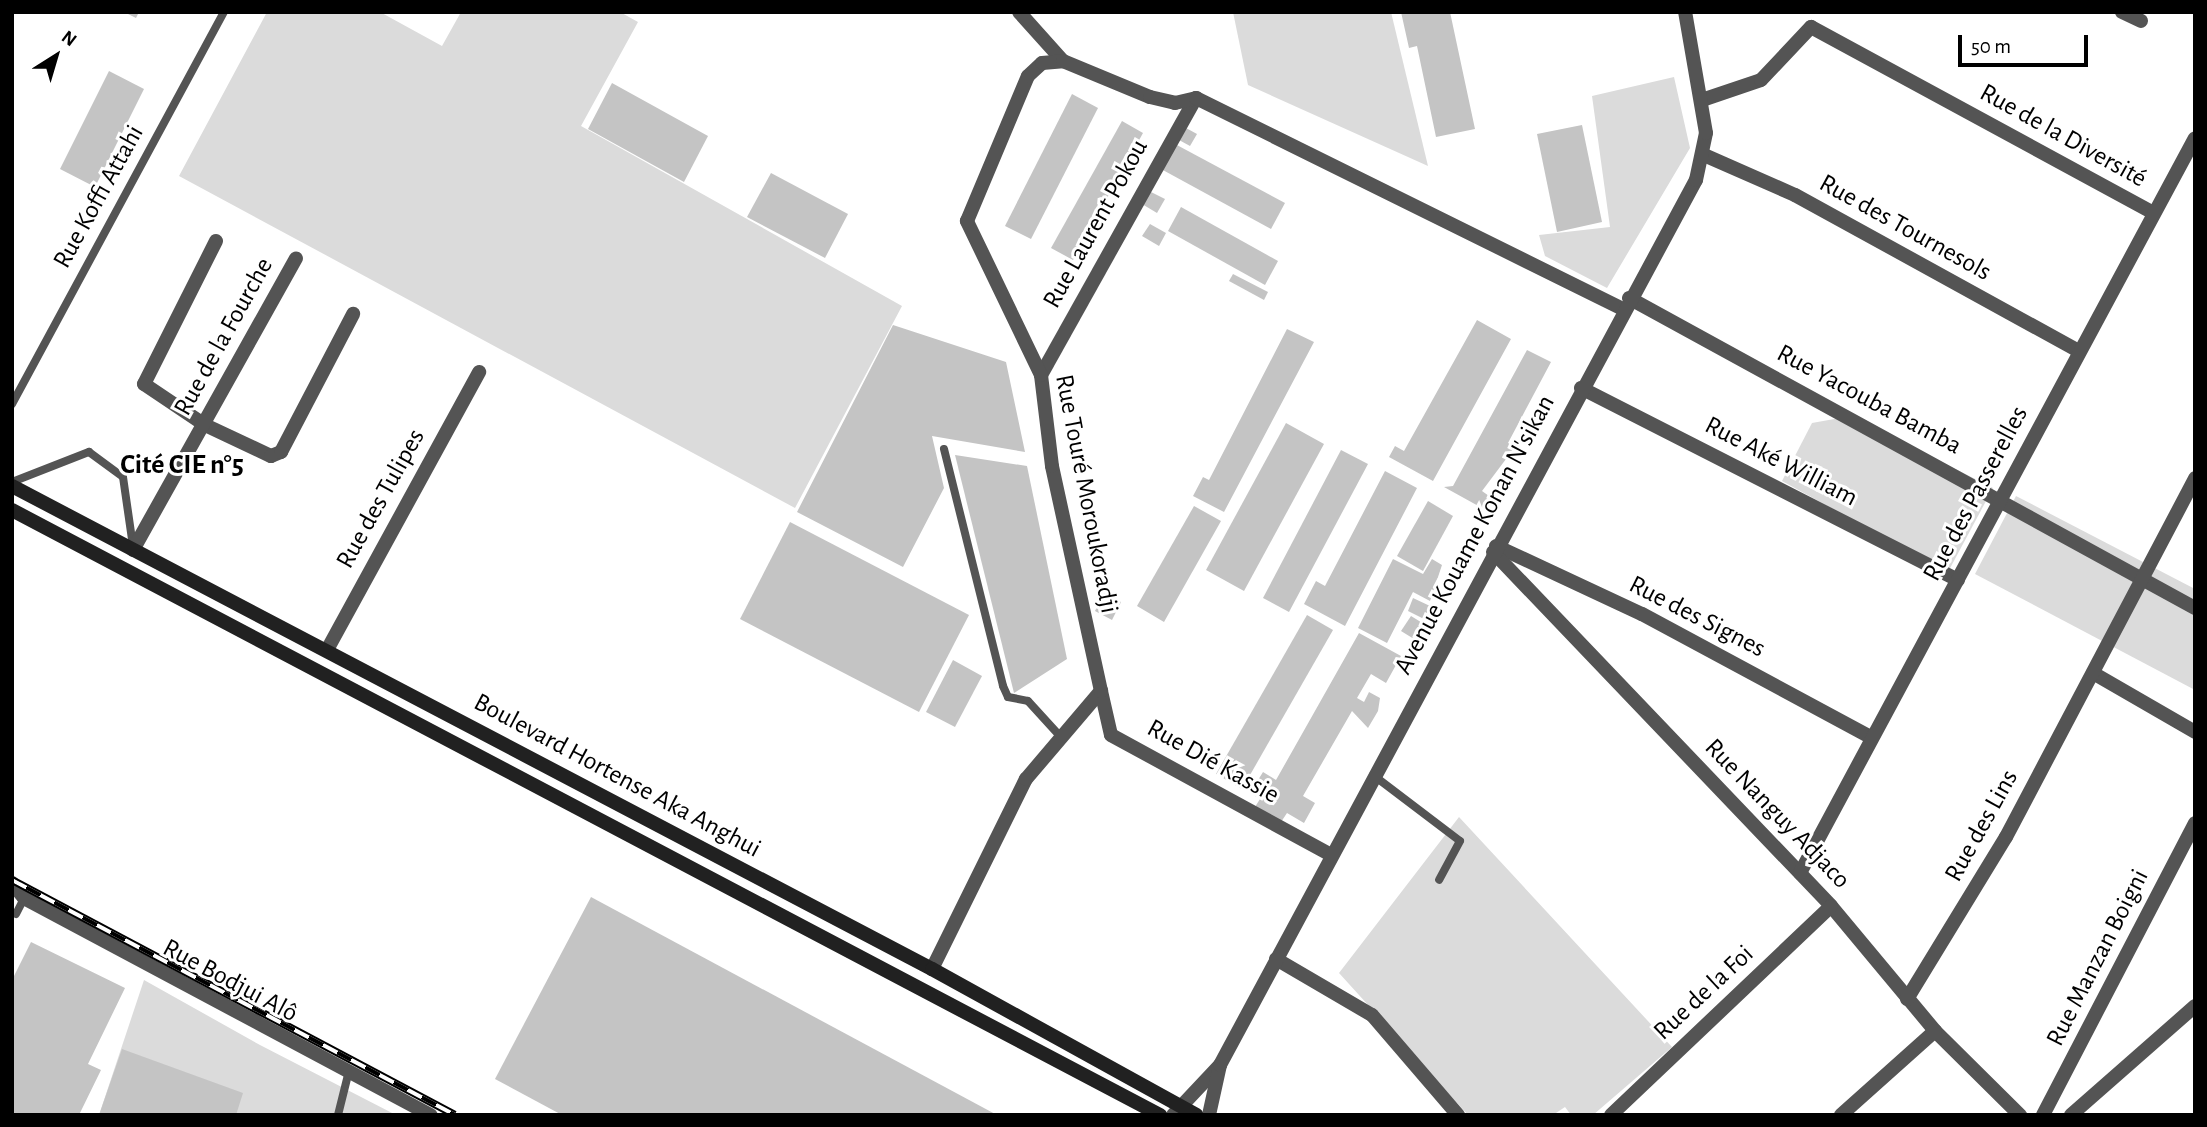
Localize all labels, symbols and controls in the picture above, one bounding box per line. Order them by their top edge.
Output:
north arrow [21,21,91,91]
scale bar [1962,21,2092,65]
text: N [58,27,80,50]
text: 50 m [1971,36,2011,57]
street label: Rue de la Diversité [1974,77,2152,195]
street label: Rue Koffi Attahi [47,120,151,274]
street label: Rue Laurent Pokou [1037,134,1155,314]
street label: Rue des Tournesols [1814,168,1996,288]
street label: Rue de la Fourche [168,253,280,421]
street label: Rue Yacouba Bamba [1771,338,1967,462]
street label: Rue Touré Moroukoradji [1048,372,1124,616]
street label: Avenue Kouame Konan N'sikan [1388,390,1562,680]
street label: Rue des Passerelles [1917,401,2035,587]
street label: Rue Aké William [1699,410,1863,514]
street label: Rue des Tulipes [330,424,432,574]
district label: Cité CIE n°5 [120,448,244,482]
street label: Rue des Signes [1624,569,1770,665]
street label: Boulevard Hortense Aka Anghui [468,687,766,865]
street label: Rue Dié Kassie [1141,713,1285,811]
street label: Rue Nanguy Adjaco [1698,732,1856,896]
street label: Rue des Lins [1939,765,2025,887]
street label: Rue Manzan Boigni [2040,864,2156,1052]
street label: Rue Bodjui Alô [157,932,303,1030]
street label: Rue de la Foi [1648,939,1760,1047]

